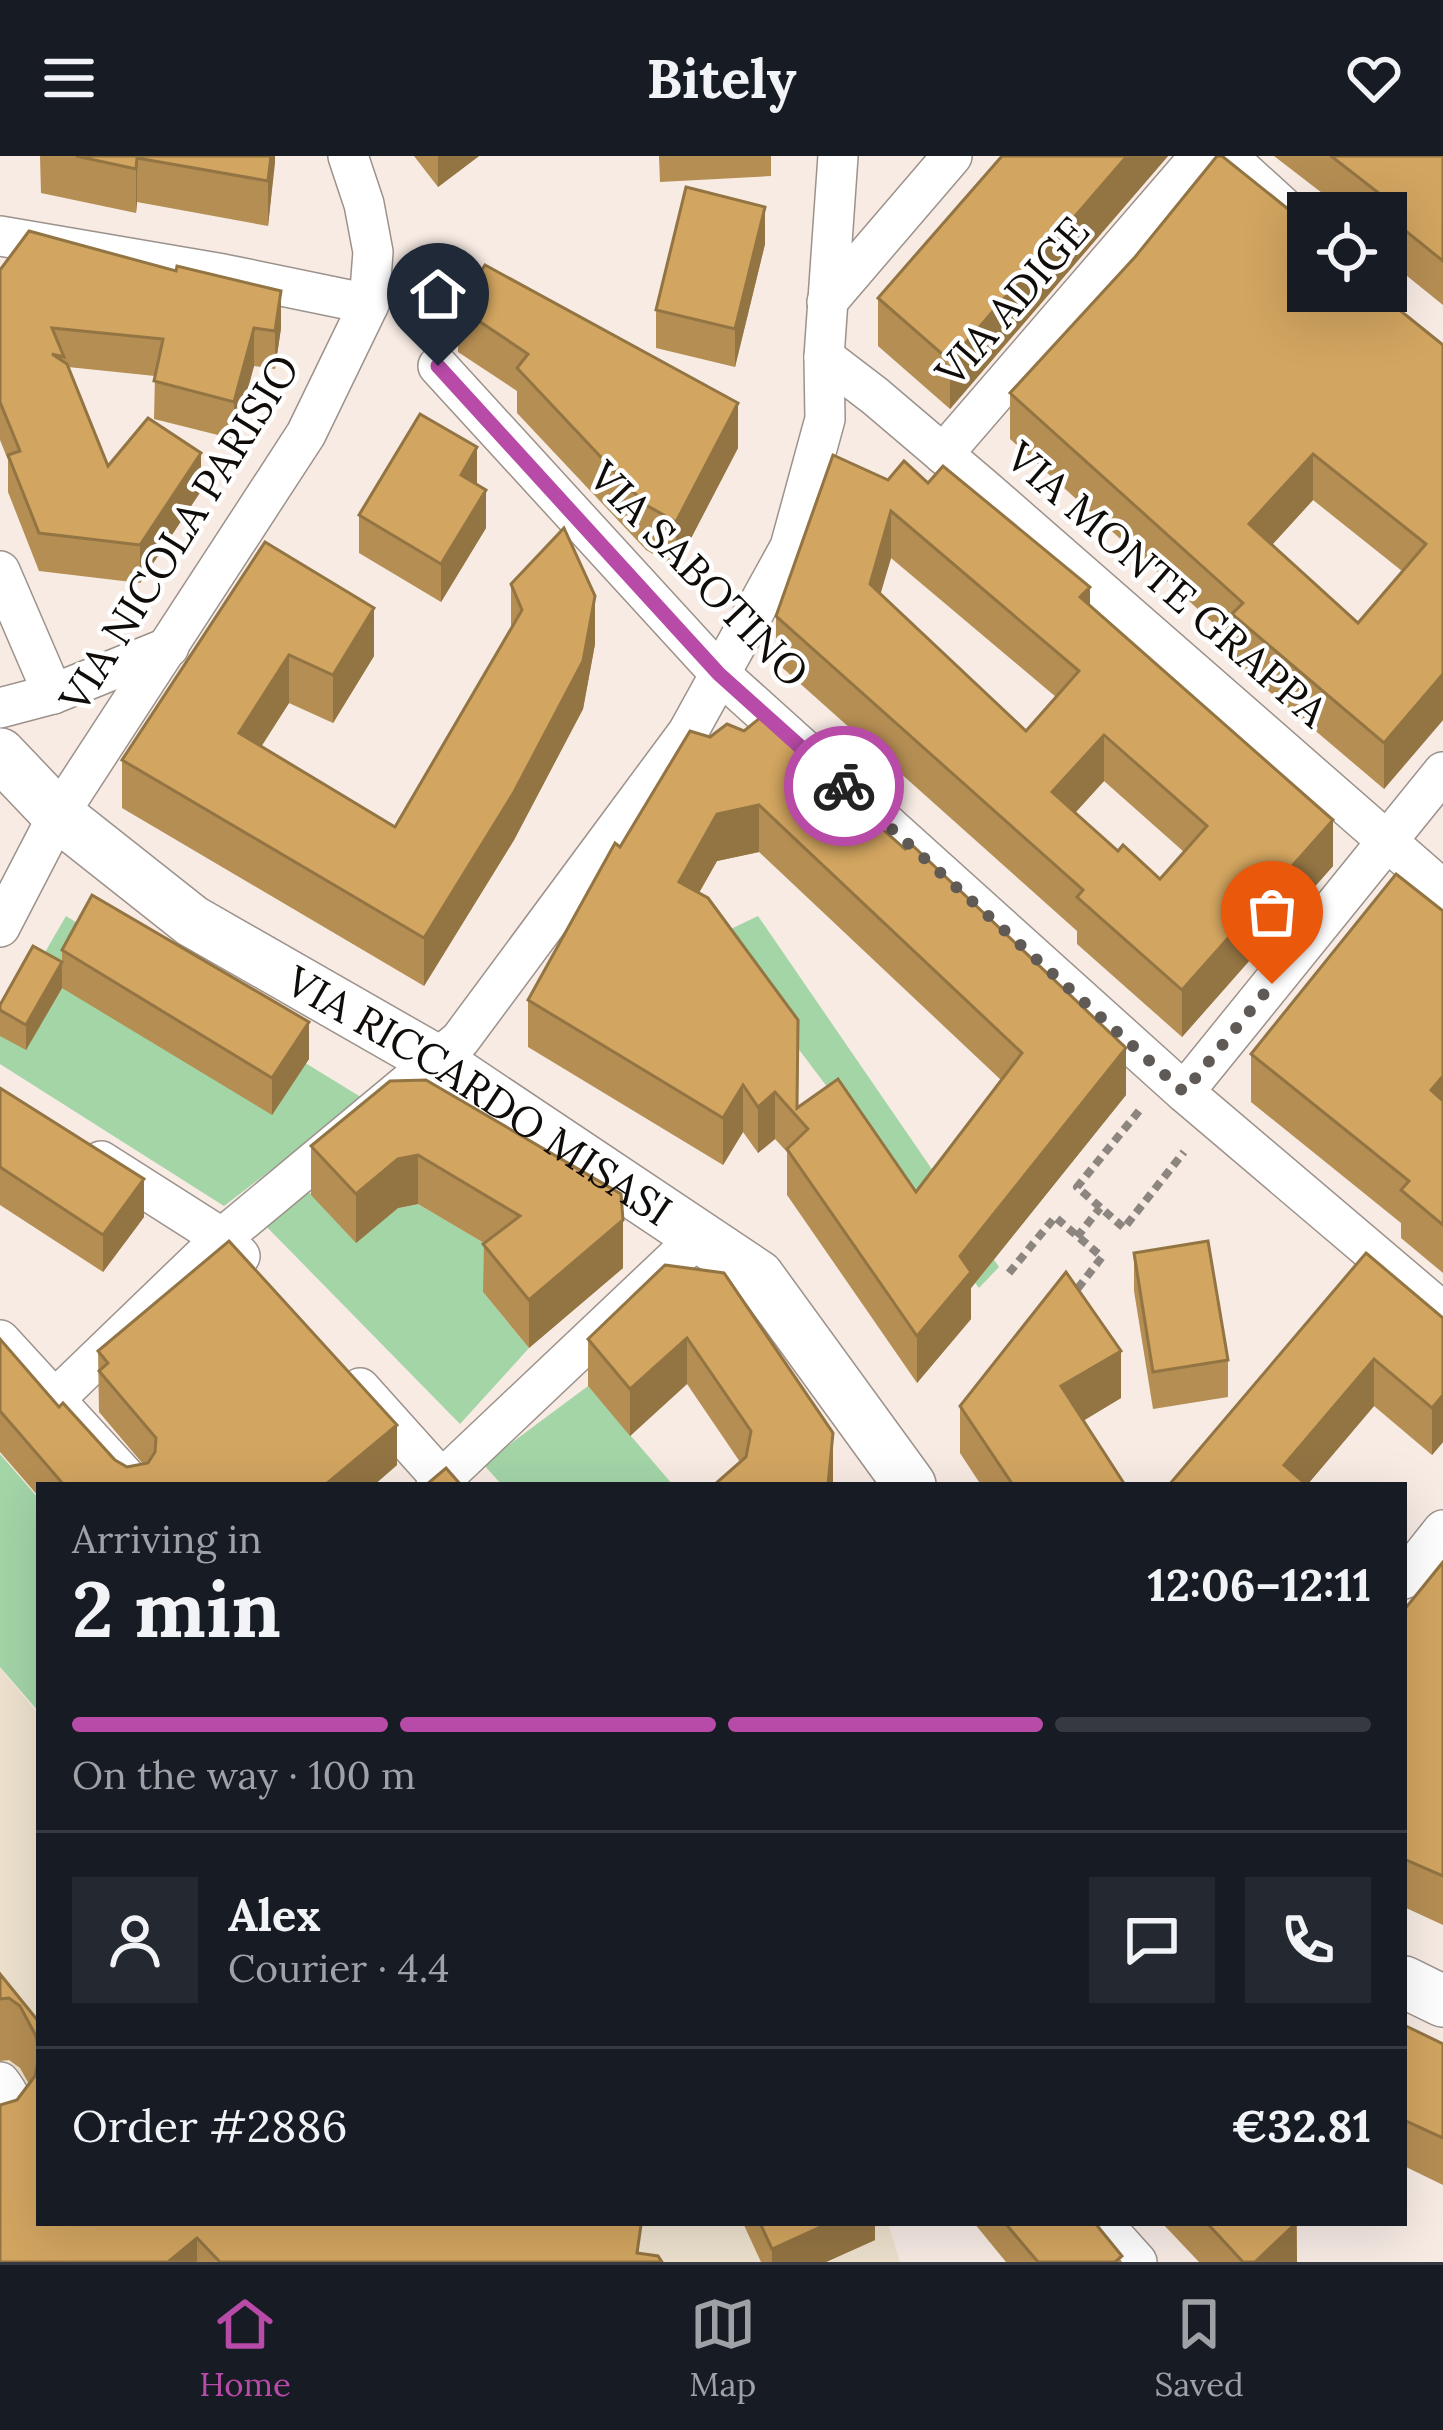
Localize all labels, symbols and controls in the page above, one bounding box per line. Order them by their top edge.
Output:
text: Bitely [646,44,797,113]
icon: menu [36,45,102,111]
icon: heart [1341,45,1407,111]
map controls [1287,192,1407,312]
button: locate [1287,192,1407,312]
street label: VIA ADIGE [923,205,1101,398]
pin [387,243,489,366]
icon: home [405,261,471,327]
street label: VIA NICOLA PARISIO [47,344,311,722]
street label: VIA MONTE GRAPPA [994,429,1339,739]
street label: VIA SABOTINO [577,449,821,699]
courier [784,726,904,846]
icon: bike [811,753,877,819]
pin [1221,861,1323,984]
icon: bag [1239,879,1305,945]
street label: VIA RICCARDO MISASI [276,953,682,1238]
text: Arriving in [72,1514,262,1564]
text: 12:06–12:11 [1148,1556,1371,1613]
text: 2 min [72,1559,281,1658]
text: On the way · 100 m [72,1750,416,1800]
button: person [72,1877,198,2003]
button: chat [1089,1877,1215,2003]
button: phone [1245,1877,1371,2003]
text: Alex [228,1886,321,1943]
text: Courier · 4.4 [228,1943,449,1993]
text: Order #2886 [72,2097,348,2154]
text: €32.81 [1231,2097,1371,2154]
tab: Home [199,2291,291,2405]
tab: Map [689,2291,756,2405]
tab: Saved [1155,2291,1244,2405]

